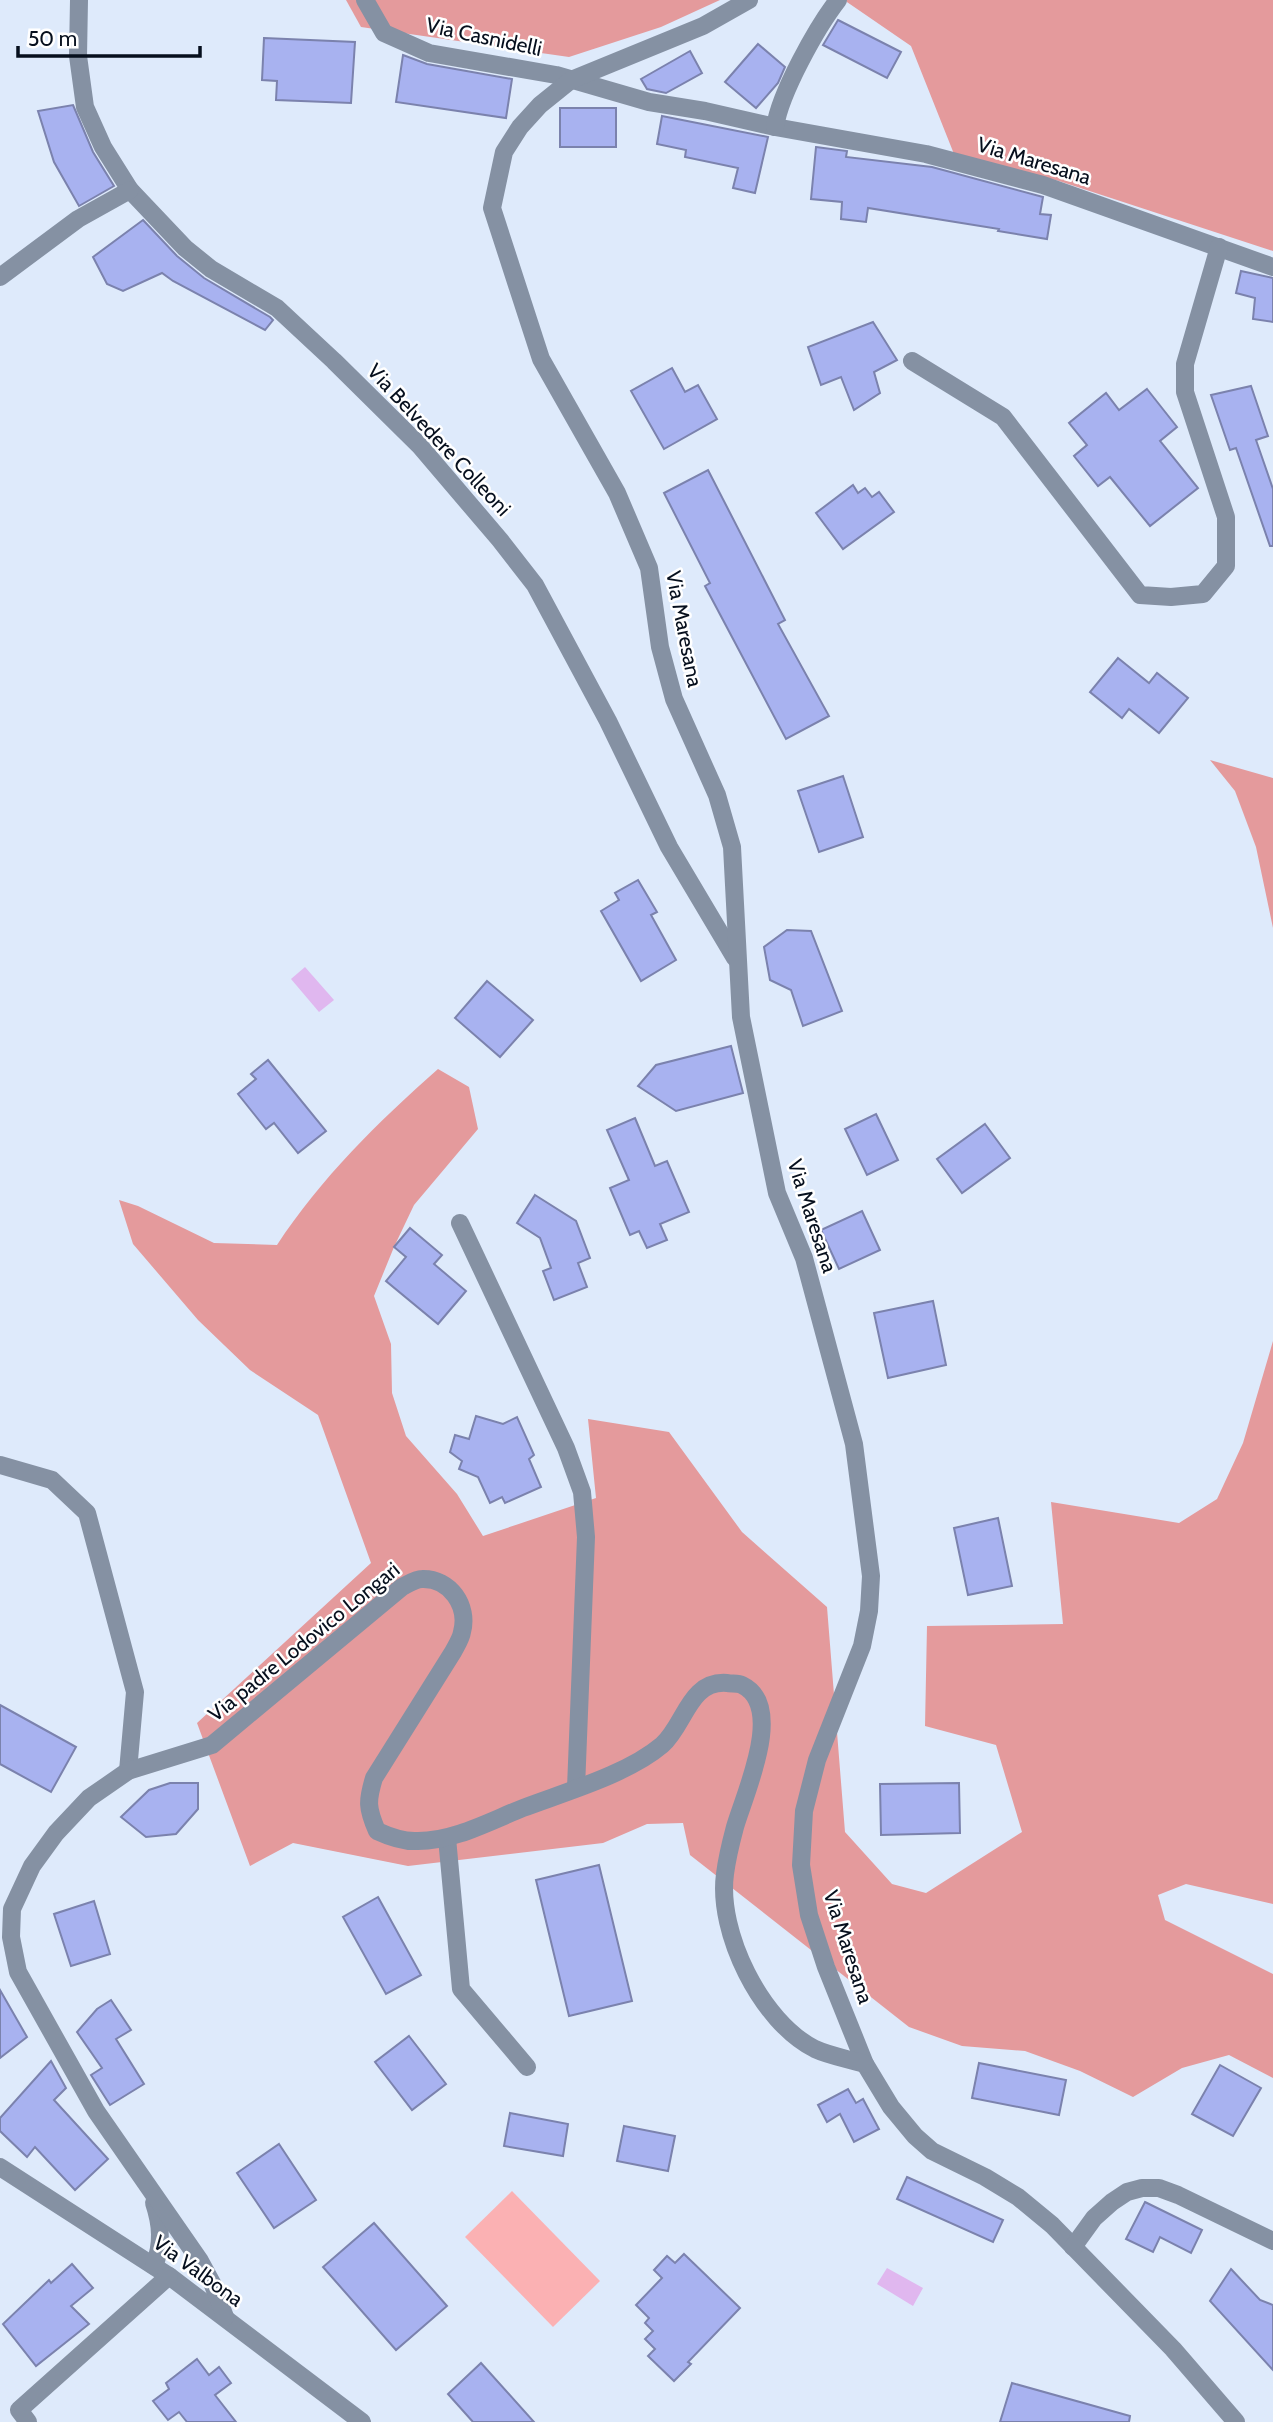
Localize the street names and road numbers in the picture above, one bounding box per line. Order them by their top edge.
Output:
street label: Via Casnidelli [424,12,544,61]
street label: Via Maresana [974,131,1094,190]
street label: Via Belvedere Colleoni [362,358,516,521]
street label: Via Maresana [661,569,708,689]
street label: Via Maresana [782,1156,843,1276]
street label: Via padre Lodovico Longari [203,1557,404,1726]
street label: Via Maresana [818,1887,879,2007]
street label: Via Valbona [148,2230,248,2312]

